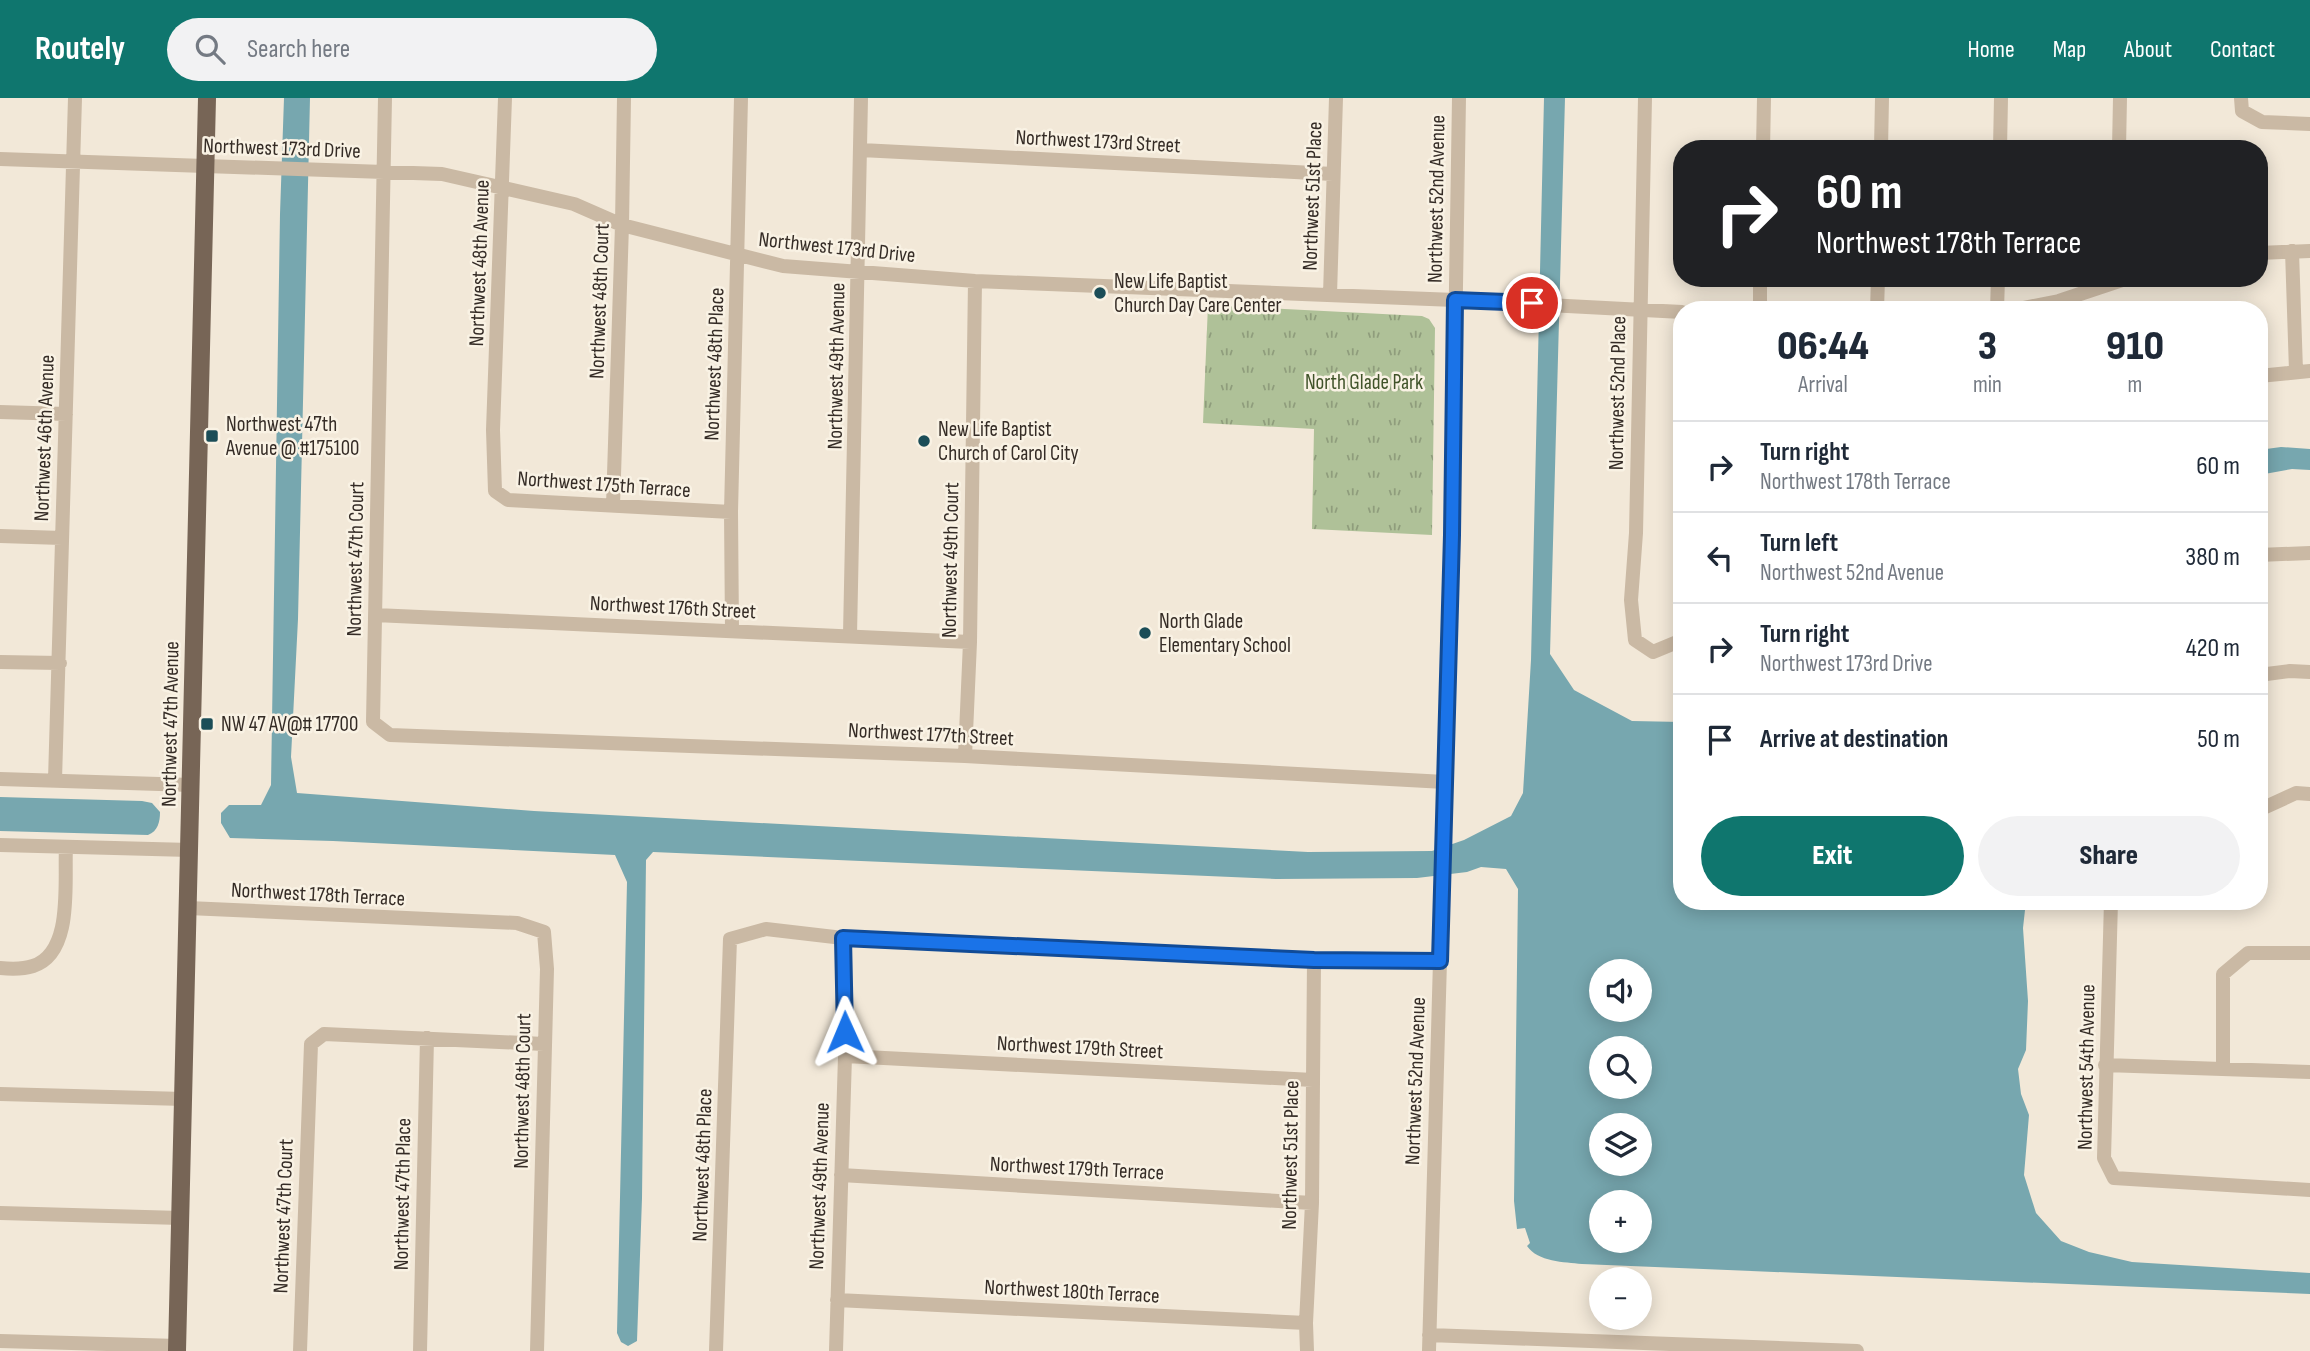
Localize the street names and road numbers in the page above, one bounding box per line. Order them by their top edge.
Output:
street label: Northwest 52nd Avenue [1423,115,1450,283]
street label: Northwest 51st Place [1297,121,1328,271]
street label: Northwest 173rd Street [1015,125,1181,158]
street label: Northwest 173rd Drive [203,133,361,164]
street label: Northwest 48th Avenue [464,179,495,347]
street label: Northwest 48th Court [584,223,615,379]
street label: Northwest 173rd Drive [757,227,917,268]
street label: Northwest 49th Avenue [823,282,850,450]
street label: Northwest 48th Place [699,287,730,441]
street label: Northwest 52nd Place [1604,316,1631,470]
street label: Northwest 46th Avenue [29,354,60,522]
street label: Northwest 175th Terrace [517,466,691,503]
street label: Northwest 47th Court [342,481,369,637]
street label: Northwest 49th Court [937,482,964,638]
street label: Northwest 176th Street [589,591,757,624]
street label: Northwest 47th Avenue [157,641,184,807]
street label: Northwest 177th Street [847,718,1014,751]
street label: Northwest 178th Terrace [230,877,406,912]
street label: Northwest 54th Avenue [2073,984,2100,1150]
street label: Northwest 52nd Avenue [1400,997,1431,1165]
street label: Northwest 48th Court [509,1013,536,1169]
street label: Northwest 179th Street [996,1031,1164,1064]
street label: Northwest 51st Place [1277,1080,1304,1230]
street label: Northwest 48th Place [687,1088,718,1242]
street label: Northwest 49th Avenue [804,1102,835,1270]
street label: Northwest 47th Place [389,1118,416,1270]
street label: Northwest 47th Court [268,1138,299,1294]
street label: Northwest 179th Terrace [989,1151,1165,1186]
street label: Northwest 180th Terrace [984,1274,1160,1309]

